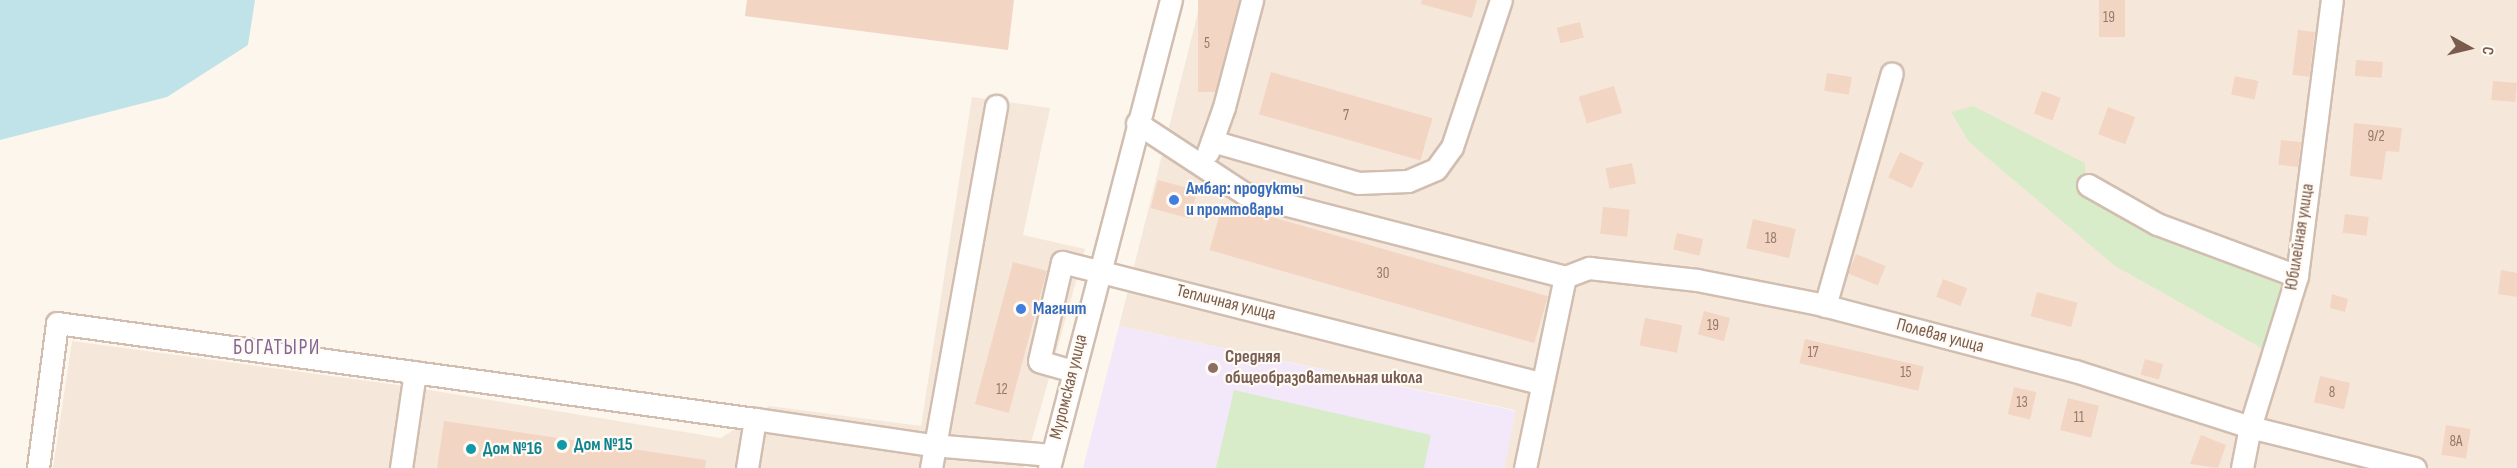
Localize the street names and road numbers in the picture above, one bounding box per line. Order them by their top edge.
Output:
street label: Юбилейная улица [2281,182,2319,292]
street label: Тепличная улица [1174,280,1278,326]
street label: Полевая улица [1894,314,1986,358]
street label: Муромская улица [1046,332,1092,442]

